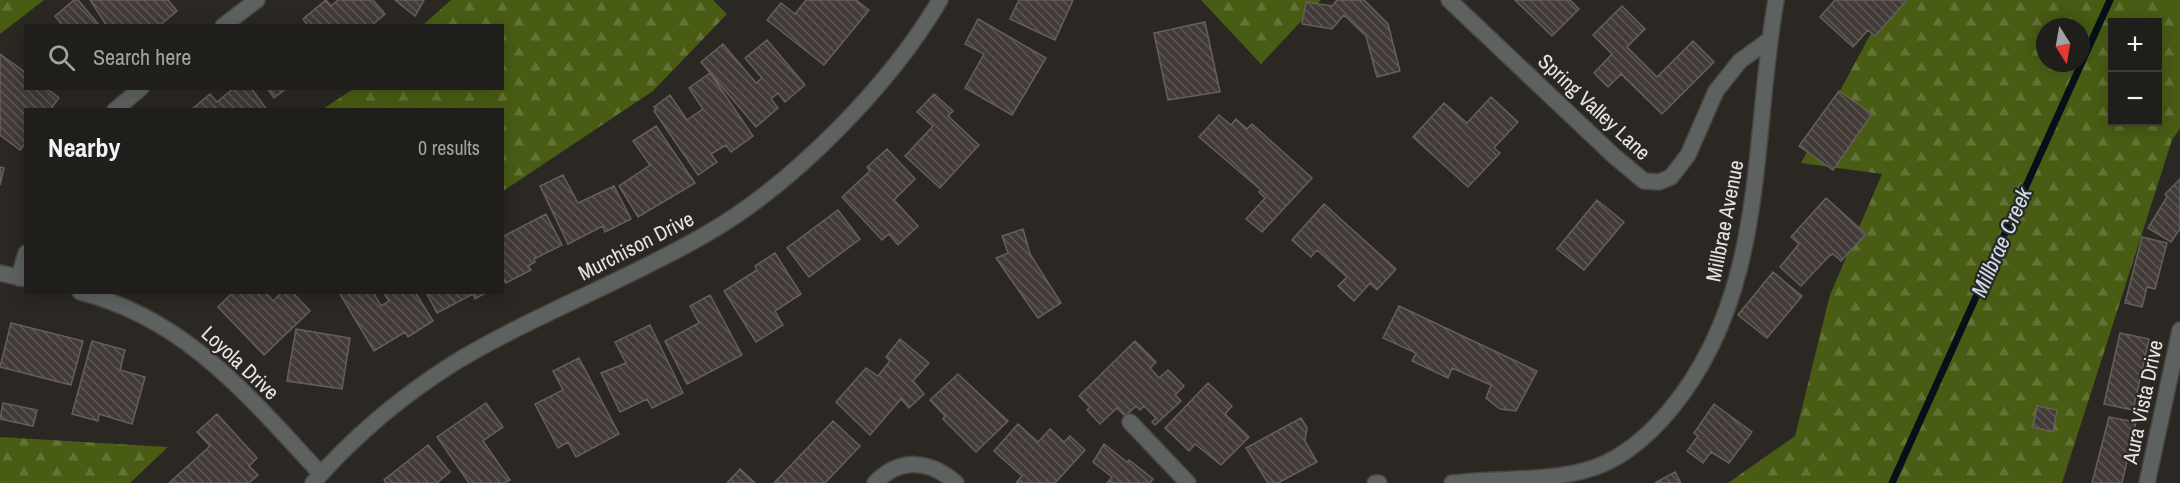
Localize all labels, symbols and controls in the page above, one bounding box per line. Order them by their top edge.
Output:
north arrow [2036,18,2090,72]
map controls [2108,18,2162,126]
button: + [2108,18,2162,72]
search box [24,24,504,90]
icon: search [45,41,78,74]
text: Search here [93,42,191,72]
street label: Spring Valley Lane [1532,47,1657,166]
button: − [2108,72,2162,126]
text: Nearby [48,130,120,165]
text: 0 results [418,134,480,161]
street label: Millbrae Avenue [1699,158,1750,284]
water label: Millbrae Creek [1963,181,2039,302]
street label: Murchison Drive [573,204,699,287]
street label: Loyola Drive [195,319,286,406]
street label: Aura Vista Drive [2115,337,2170,468]

